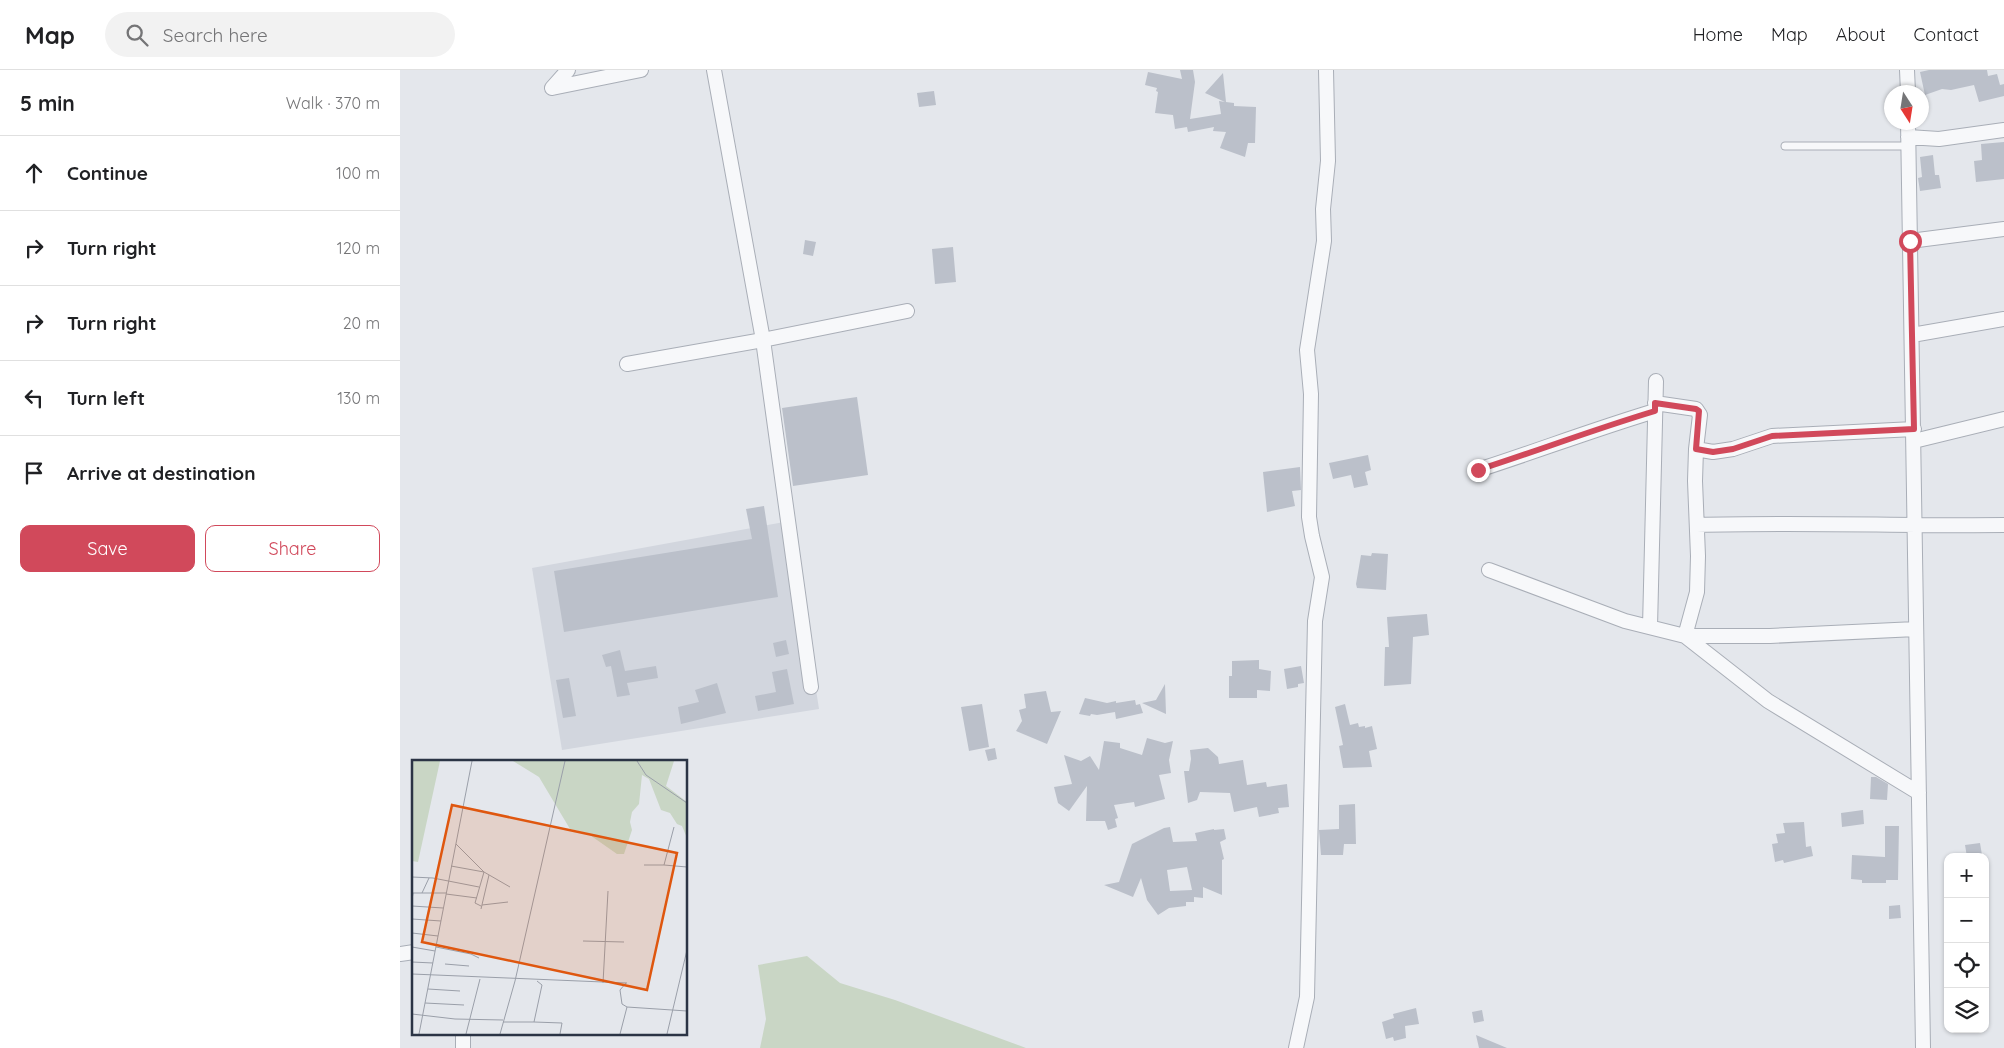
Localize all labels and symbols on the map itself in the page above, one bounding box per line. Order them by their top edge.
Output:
north arrow [1884,85,1929,130]
route start [1899,230,1922,253]
route end [1467,459,1490,482]
inset map [412,760,688,1036]

